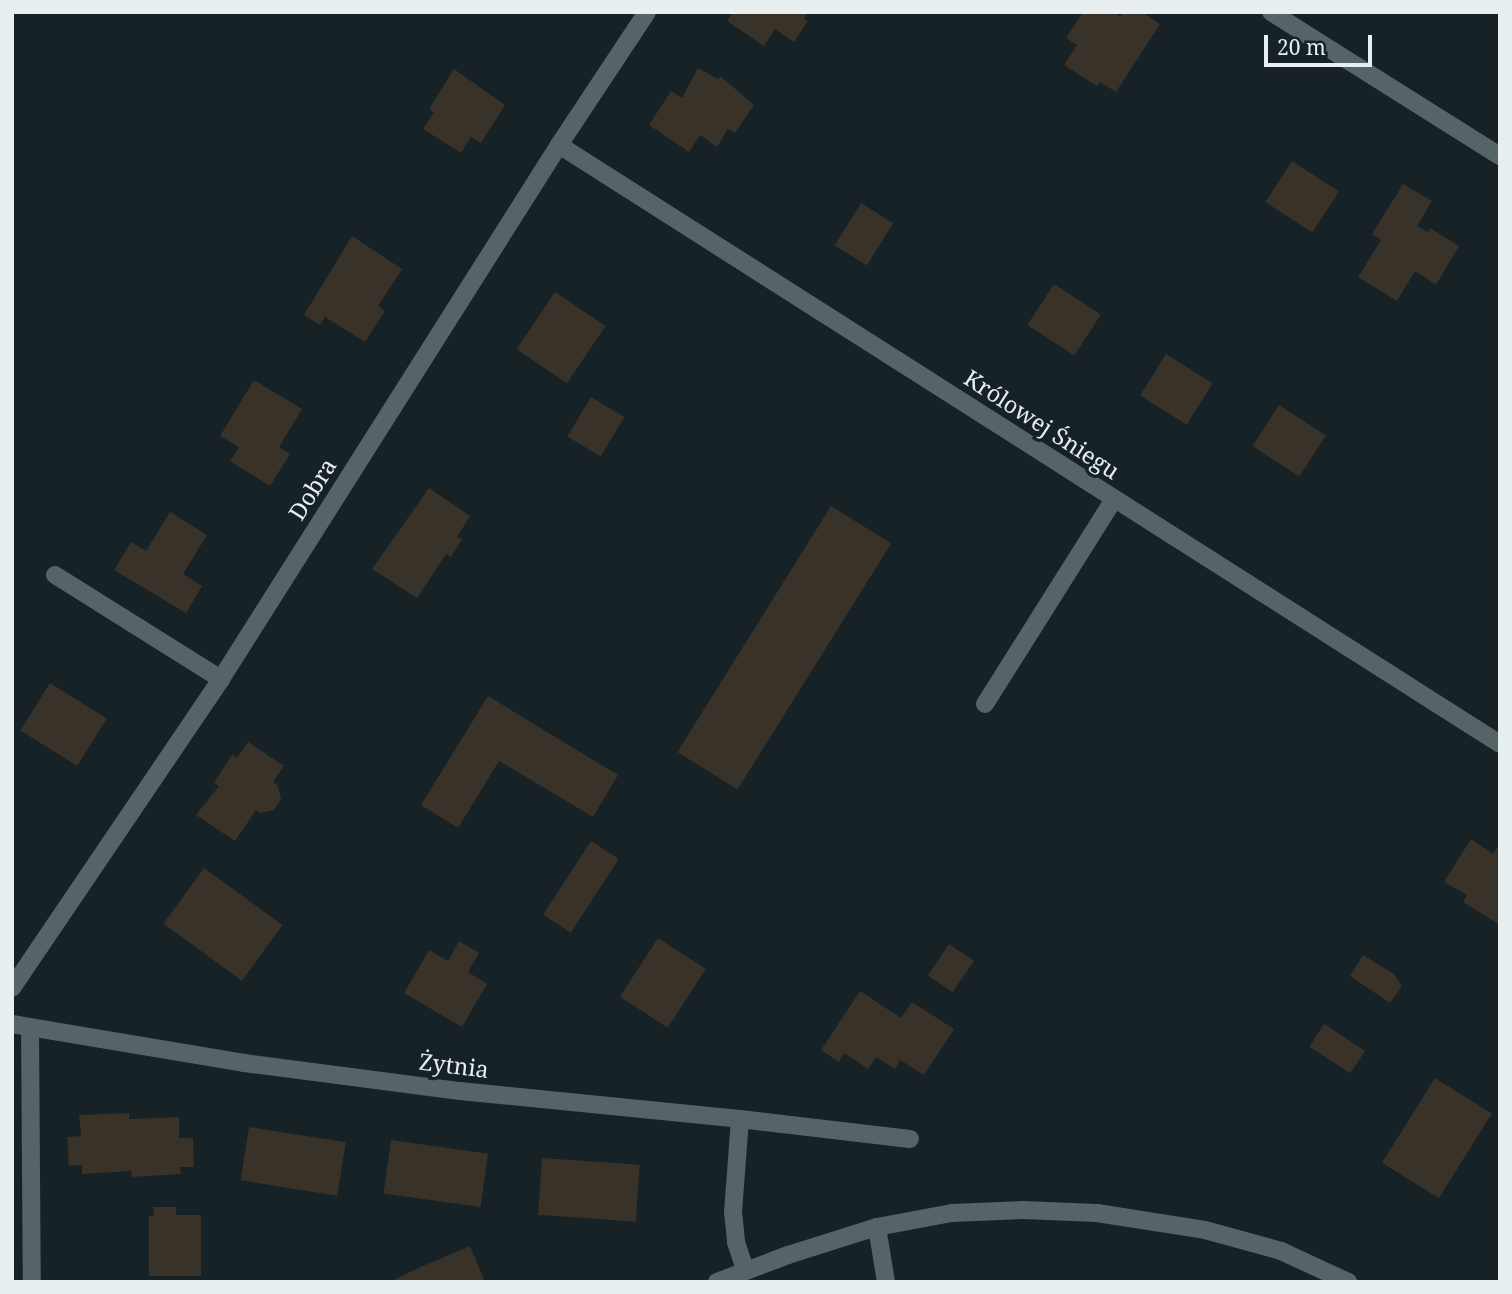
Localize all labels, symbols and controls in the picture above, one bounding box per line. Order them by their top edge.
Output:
scale bar [1267,21,1376,65]
text: 20 m [1277,33,1326,61]
street label: Królowej Śniegu [959,364,1125,484]
street label: Dobra [282,453,342,525]
street label: Żytnia [418,1047,490,1083]

